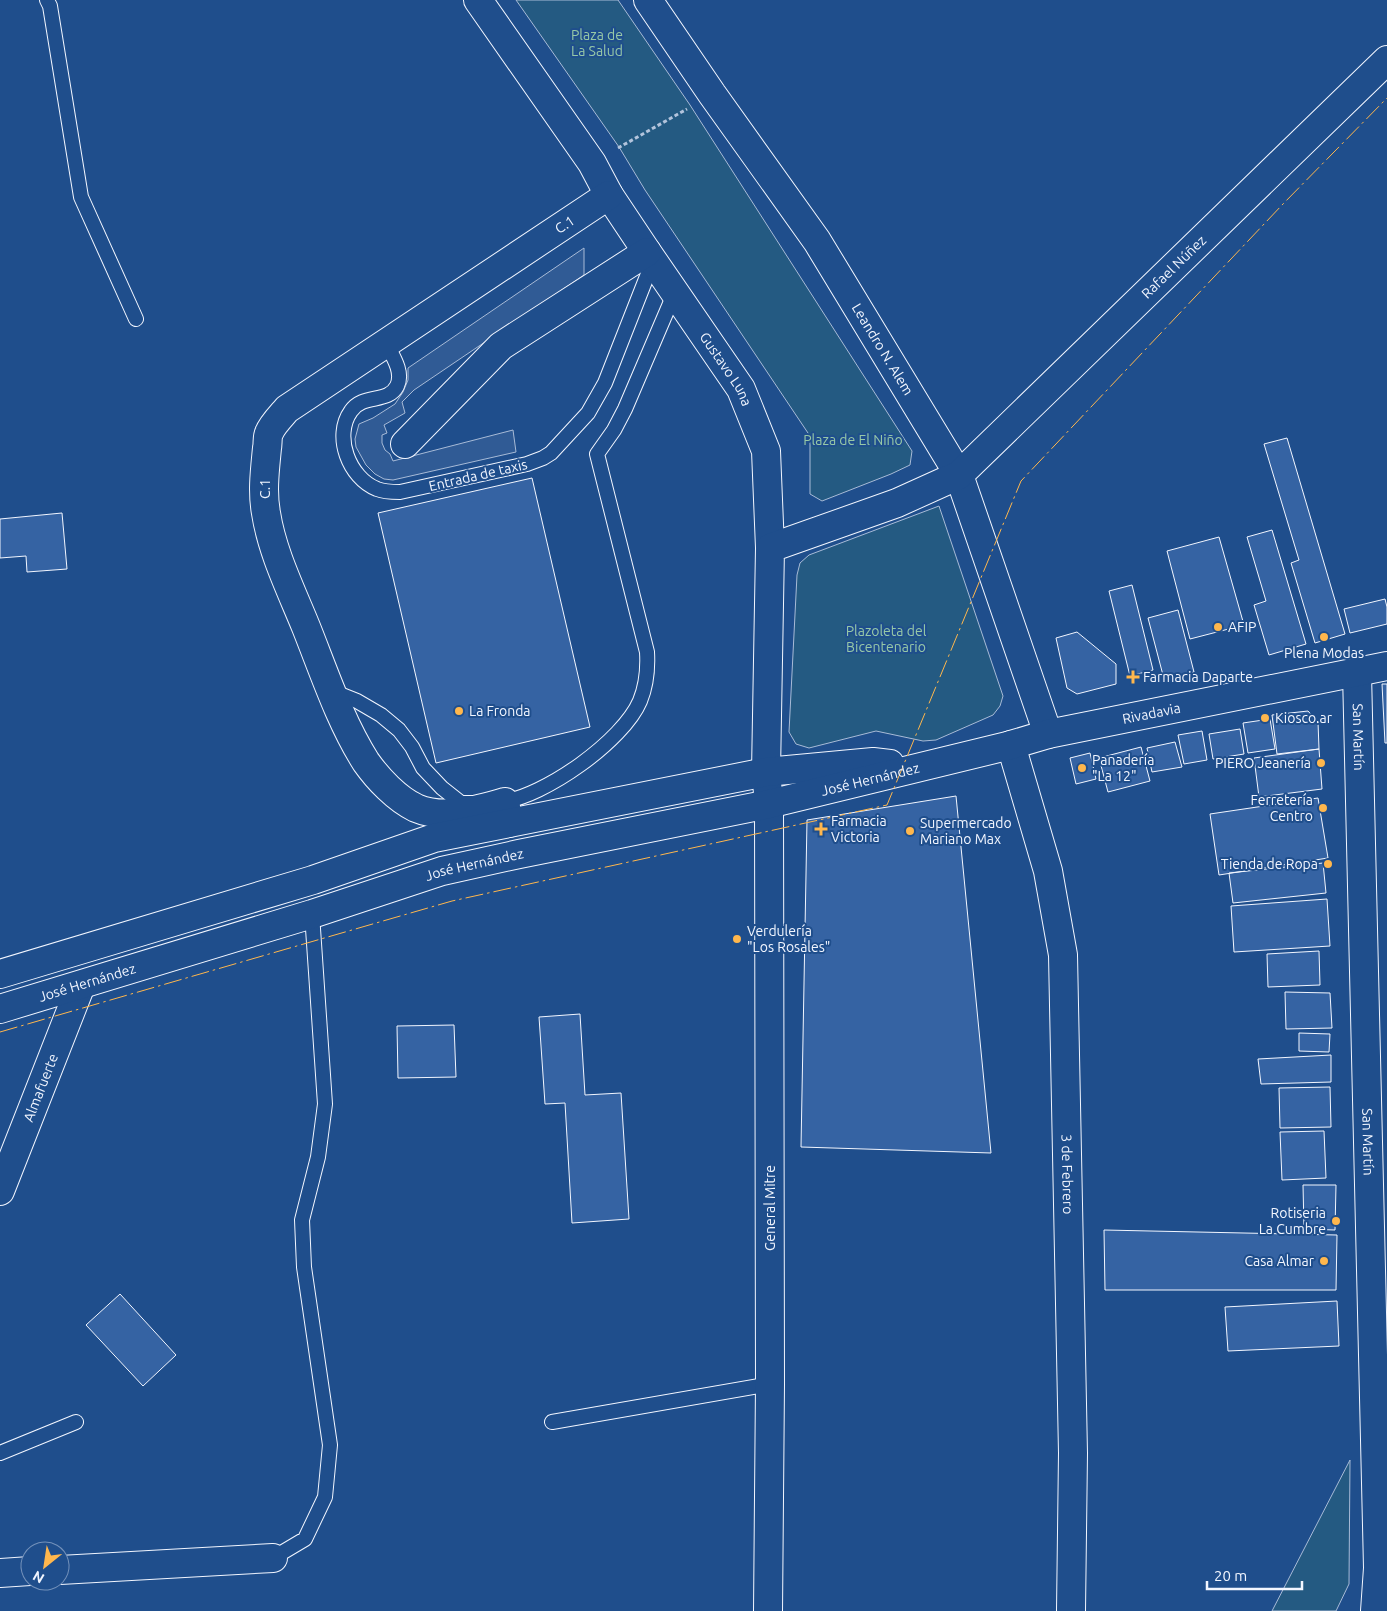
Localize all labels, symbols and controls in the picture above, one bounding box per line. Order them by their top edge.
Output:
park label: Plaza de La Salud [571,27,623,59]
street label: C.1 [552,212,578,237]
street label: Rafael Núñez [1138,232,1209,302]
street label: Leandro N. Alem [849,301,917,398]
street label: Gustavo Luna [696,329,755,408]
park label: Plaza de El Niño [803,432,903,448]
street label: Entrada de taxis [427,456,529,494]
street label: C.1 [257,479,273,499]
place label: AFIP [1228,619,1256,635]
marker: AFIP [1212,621,1224,633]
park label: Plazoleta del Bicentenario [846,623,927,655]
marker: Plena Modas [1318,631,1330,643]
place label: Plena Modas [1284,645,1364,661]
place label: Farmacia Daparte [1143,669,1253,685]
marker: Farmacia Daparte [1127,671,1139,683]
street label: Rivadavia [1121,700,1182,727]
place label: La Fronda [469,703,531,719]
street label: San Martín [1350,703,1367,771]
marker: La Fronda [453,705,465,717]
place label: Kiosco.ar [1275,710,1333,726]
marker: Kiosco.ar [1259,712,1271,724]
place label: Panadería "La 12" [1092,752,1154,784]
place label: PIERO Jeanería [1215,755,1311,771]
marker: PIERO Jeanería [1315,757,1327,769]
street label: José Hernández [819,760,921,799]
marker: Panadería "La 12" [1076,762,1088,774]
place label: Ferretería Centro [1250,792,1313,824]
marker: Ferretería Centro [1317,802,1329,814]
place label: Farmacia Victoria [831,813,887,845]
place label: Supermercado Mariano Max [920,815,1012,847]
marker: Farmacia Victoria [815,823,827,835]
marker: Supermercado Mariano Max [904,825,916,837]
street label: José Hernández [423,845,525,884]
place label: Tienda de Ropa [1221,856,1318,872]
marker: Tienda de Ropa [1322,858,1334,870]
place label: Verdulería "Los Rosales" [747,923,830,955]
marker: Verdulería "Los Rosales" [731,933,743,945]
street label: José Hernández [37,960,137,1005]
street label: Almafuerte [20,1051,61,1124]
street label: San Martín [1359,1108,1377,1176]
street label: 3 de Febrero [1059,1134,1076,1215]
street label: General Mitre [762,1165,778,1251]
place label: Rotiseria La Cumbre [1259,1205,1326,1237]
marker: Rotiseria La Cumbre [1330,1215,1342,1227]
place label: Casa Almar [1244,1253,1315,1269]
marker: Casa Almar [1318,1255,1330,1267]
north arrow [20,1541,70,1591]
scale bar [1207,1558,1302,1590]
text: 20 m [1214,1567,1247,1584]
text: N [30,1568,47,1587]

